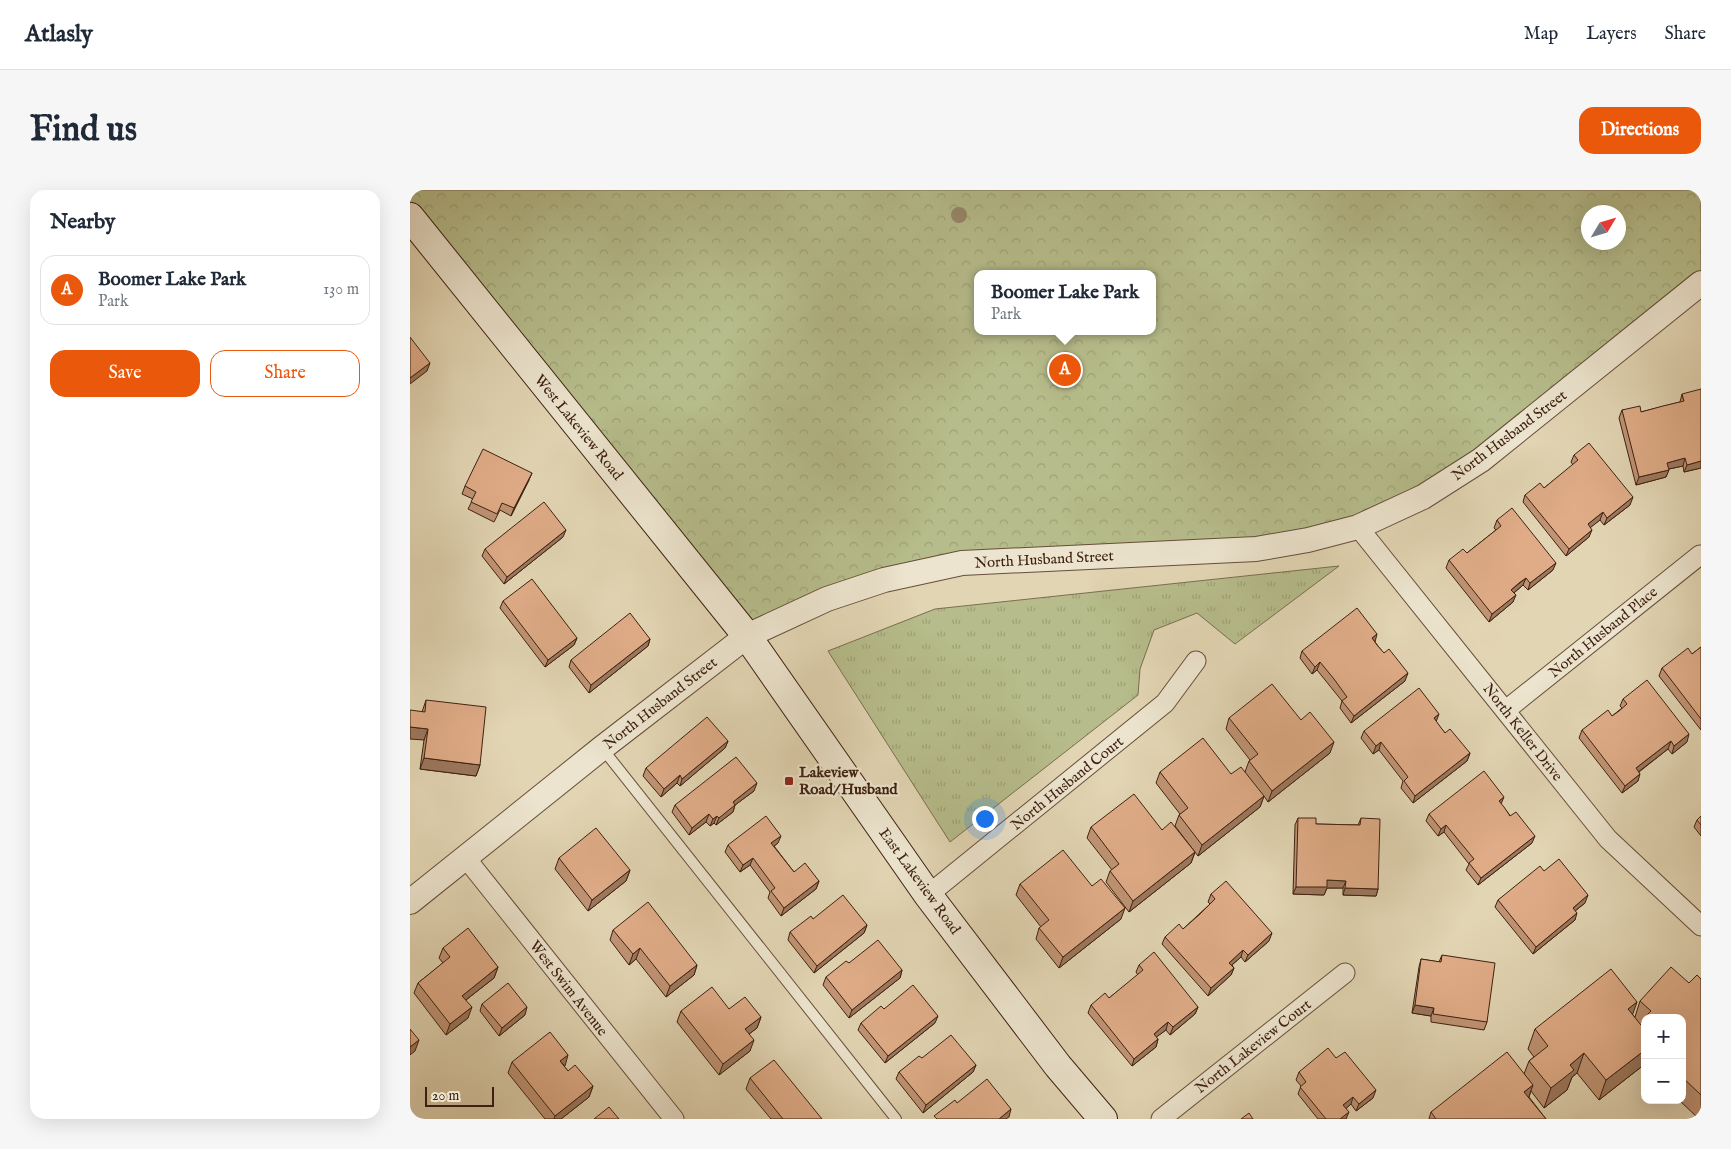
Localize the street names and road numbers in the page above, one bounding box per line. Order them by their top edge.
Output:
street label: West Lakeview Road [530,371,628,485]
street label: North Husband Street [1448,386,1571,485]
street label: North Husband Street [974,546,1114,573]
street label: North Husband Place [1545,583,1662,682]
street label: North Husband Street [600,653,721,754]
street label: North Keller Drive [1478,680,1567,785]
street label: North Husband Court [1007,732,1127,835]
street label: East Lakeview Road [875,824,965,939]
street label: West Swim Avenue [525,937,612,1040]
street label: North Lakeview Court [1191,995,1315,1098]

